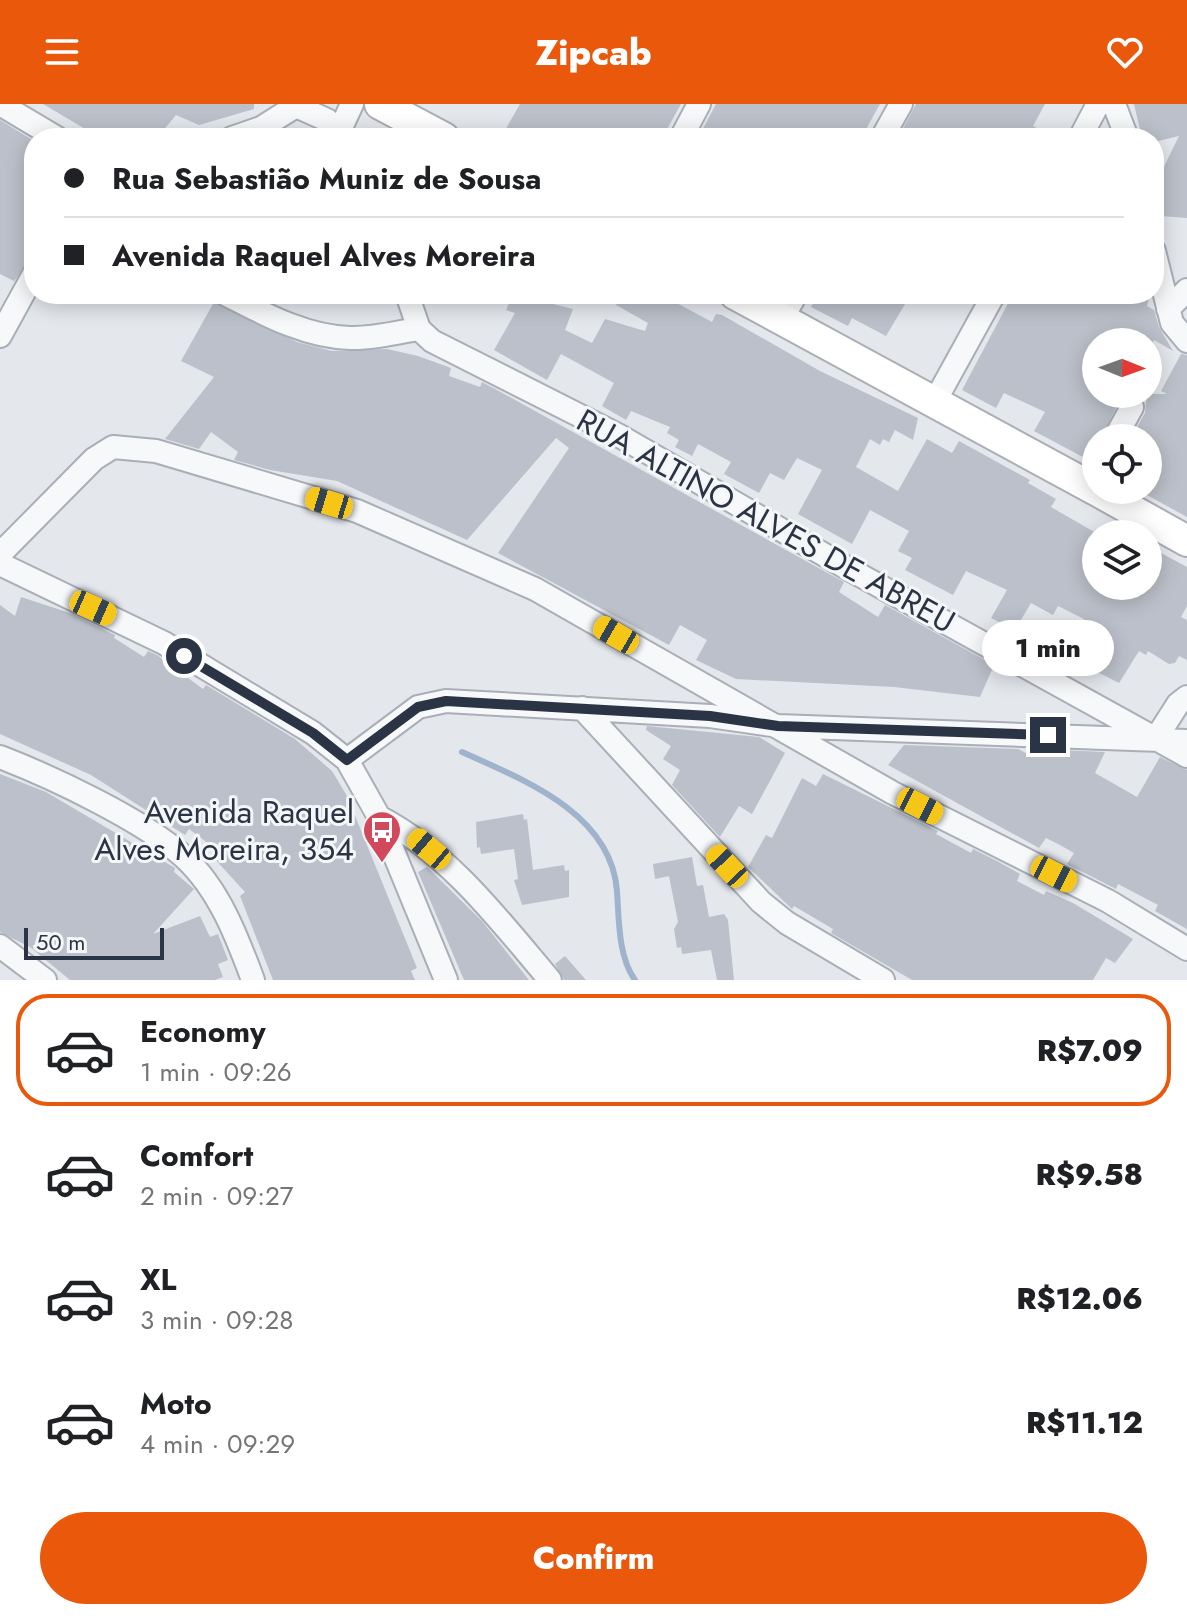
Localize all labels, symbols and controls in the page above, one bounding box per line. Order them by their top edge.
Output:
text: Zipcab [535,26,652,78]
icon: menu [40,30,84,74]
icon: heart [1103,30,1147,74]
text: Rua Sebastião Muniz de Sousa [112,157,541,200]
text: Avenida Raquel Alves Moreira [112,234,536,277]
north arrow [1082,328,1162,408]
map controls [1082,328,1162,600]
street label: RUA ALTINO ALVES DE ABREU [569,398,963,644]
button: locate [1082,424,1162,504]
car [303,485,355,521]
button: layers [1082,520,1162,600]
car [66,587,120,629]
car [589,613,643,657]
callout: 1 min [982,619,1114,675]
text: 1 min [1015,629,1081,667]
route start [166,638,202,674]
route end [1030,717,1066,753]
car [893,784,947,828]
place label: Avenida Raquel Alves Moreira, 354 [94,789,354,872]
bus stop icon: Avenida Raquel Alves Moreira, 354 [361,809,403,864]
car [403,824,455,874]
car [702,840,752,892]
car [1027,852,1081,896]
scale bar [24,924,164,960]
text: 50 m [36,926,85,958]
text: Economy [140,1010,266,1053]
icon: car [44,1014,116,1086]
text: R$7.09 [1037,1029,1143,1072]
text: 1 min · 09:26 [140,1053,292,1091]
text: Comfort [140,1134,253,1177]
icon: car [44,1138,116,1210]
text: R$9.58 [1036,1153,1143,1196]
text: 2 min · 09:27 [140,1177,294,1215]
text: XL [140,1258,176,1301]
icon: car [44,1262,116,1334]
text: R$12.06 [1016,1277,1143,1320]
text: 3 min · 09:28 [140,1301,293,1339]
text: Moto [140,1382,212,1425]
icon: car [44,1386,116,1458]
text: R$11.12 [1026,1401,1143,1444]
text: 4 min · 09:29 [140,1425,295,1463]
button: Confirm [40,1512,1147,1604]

